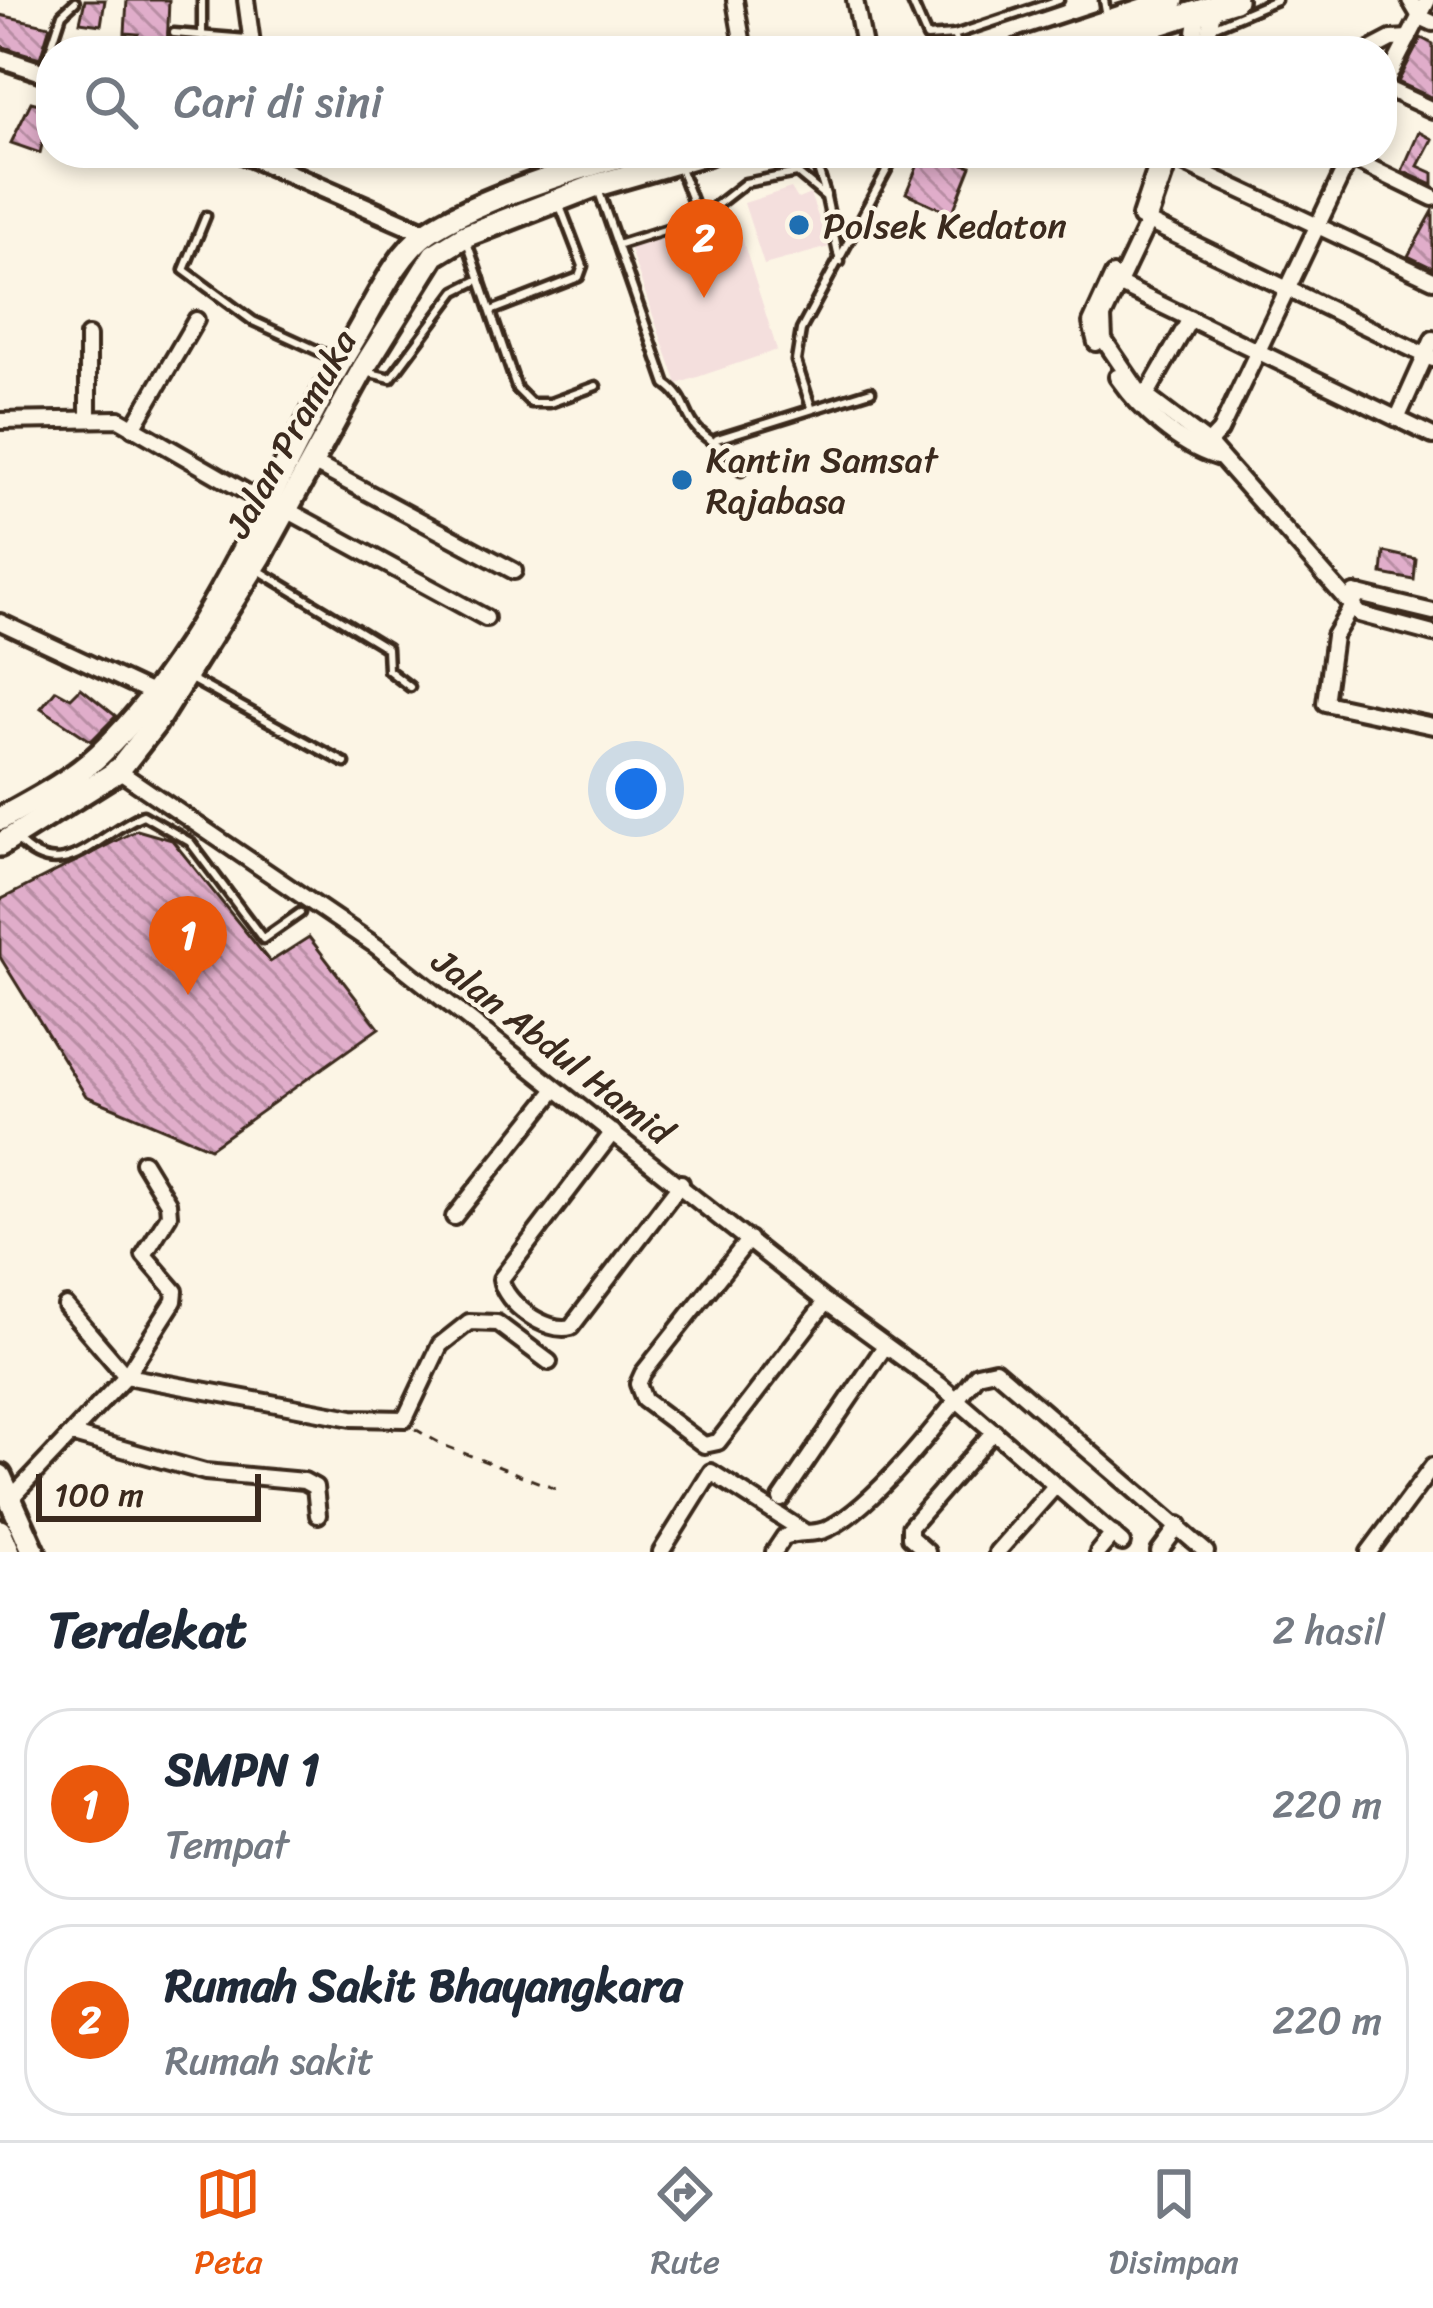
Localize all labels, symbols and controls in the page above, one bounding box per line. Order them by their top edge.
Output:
search box [36,36,1397,168]
text: Cari di sini [174,62,383,142]
icon: search [78,69,144,135]
place label: Polsek Kedaton [823,194,1067,258]
pin: 2 [665,199,743,298]
marker: Polsek Kedaton [786,212,812,238]
street label: Jalan Pramuka [206,317,375,551]
place label: Kantin Samsat Rajabasa [706,428,939,533]
marker: Kantin Samsat Rajabasa [669,467,695,493]
your location [606,759,666,819]
pin: 1 [149,896,227,995]
street label: Jalan Abdul Hamid [416,930,690,1164]
text: 100 m [54,1466,144,1524]
scale bar [36,1468,261,1521]
text: Terdekat [48,1585,247,1675]
text: 2 hasil [1273,1596,1385,1665]
text: SMPN 1 [165,1730,320,1810]
text: 1 [82,1770,98,1839]
text: 220 m [1272,1770,1382,1839]
text: Tempat [165,1810,289,1879]
text: Rumah Sakit Bhayangkara [165,1946,683,2026]
text: 2 [79,1986,101,2055]
text: 220 m [1272,1986,1382,2055]
text: Rumah sakit [165,2026,374,2095]
tab: Peta [194,2161,262,2291]
tab: Rute [651,2161,720,2291]
tab: Disimpan [1108,2161,1239,2291]

